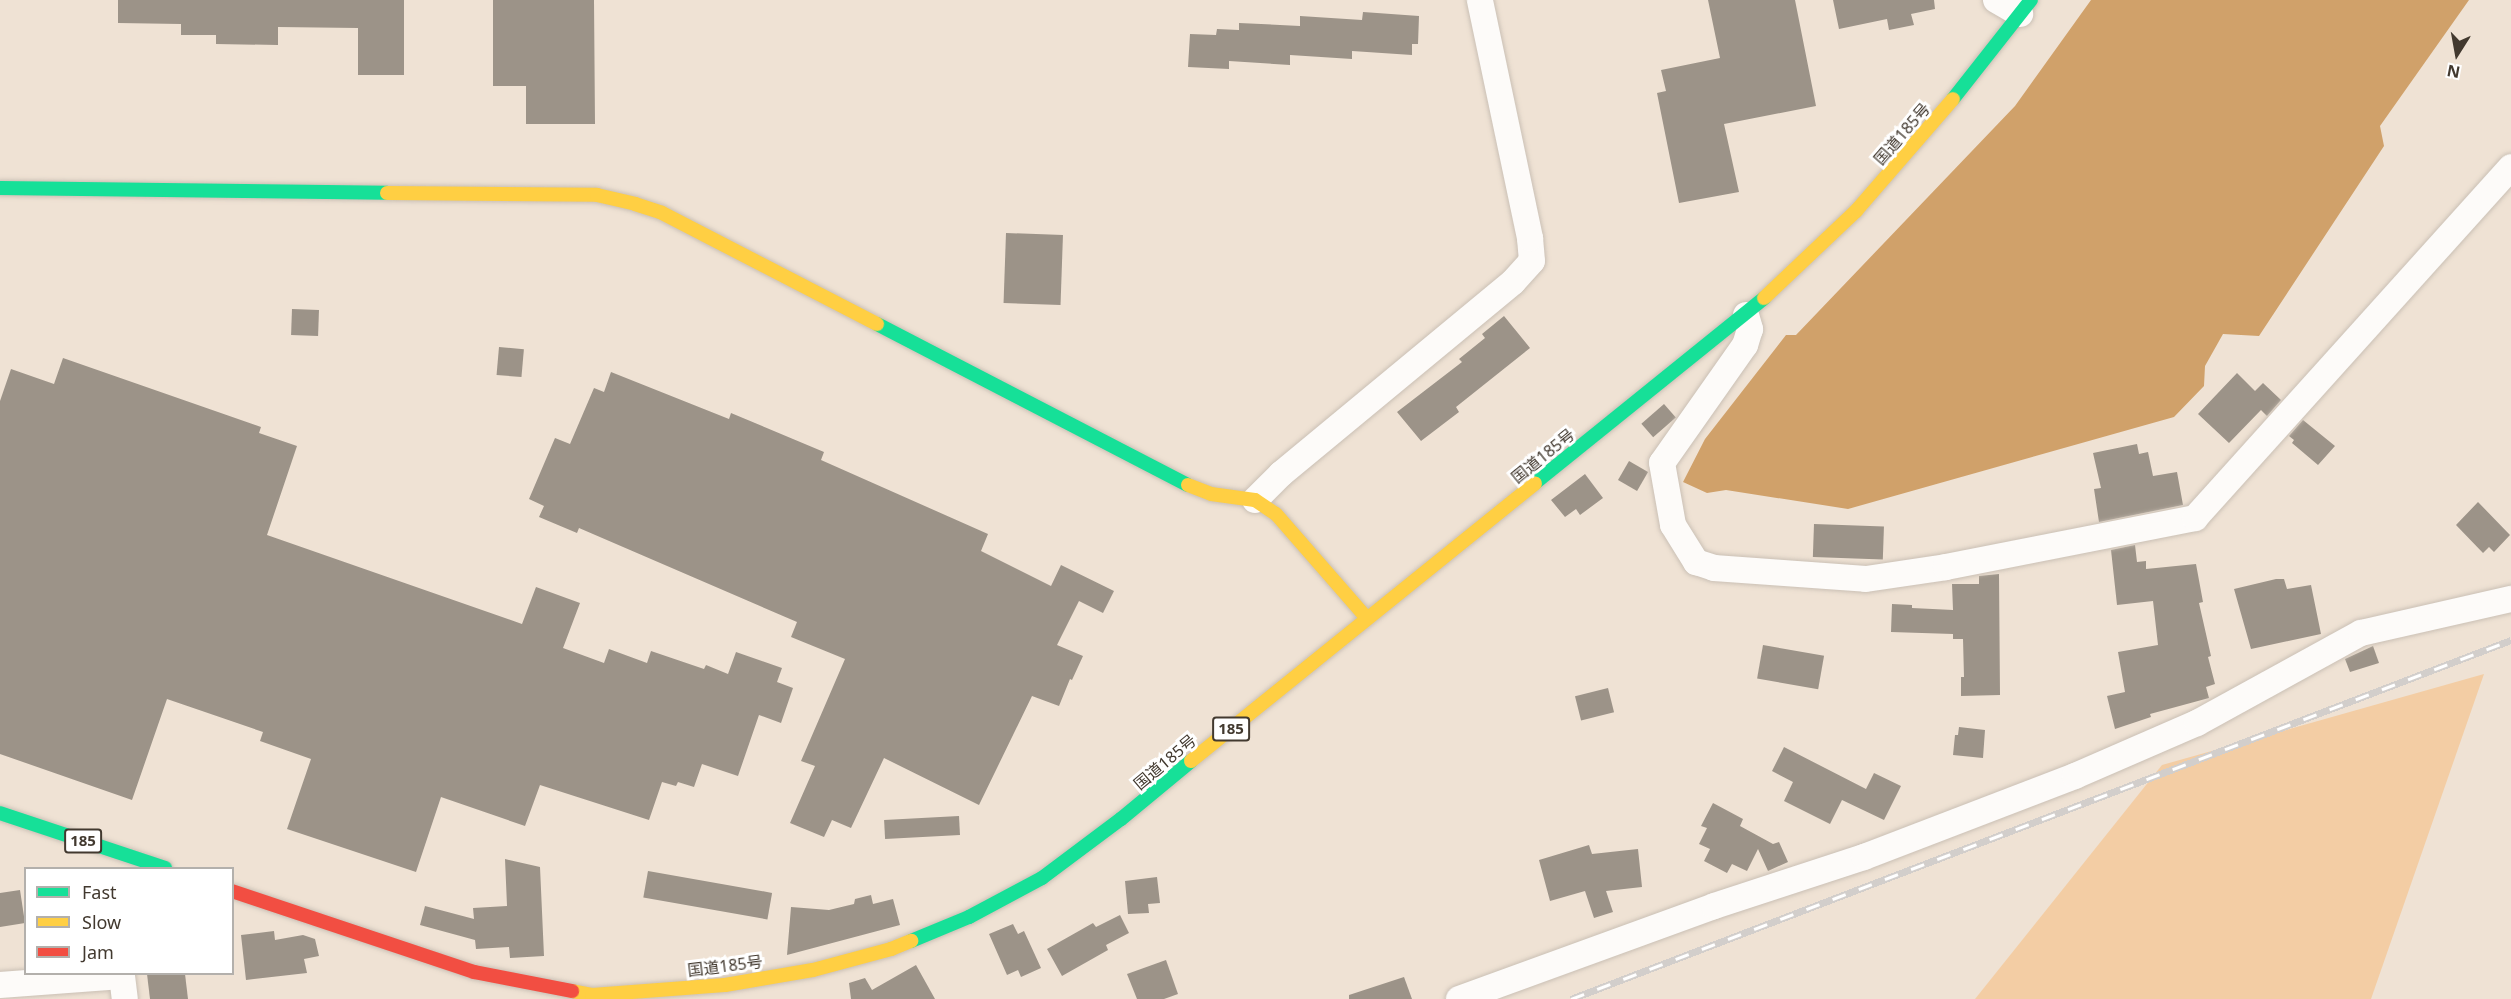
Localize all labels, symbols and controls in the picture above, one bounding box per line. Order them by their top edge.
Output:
north arrow [2427,24,2487,84]
text: N [2445,60,2462,84]
street label: 国道185号 [1870,99,1934,169]
street label: 国道185号 [1508,425,1578,487]
road number: 185 [1212,717,1250,741]
street label: 国道185号 [1130,730,1200,794]
road number: 185 [64,829,103,853]
legend [24,867,234,975]
text: Fast [82,880,117,904]
text: Slow [82,910,121,934]
text: Jam [82,940,114,964]
street label: 国道185号 [686,952,764,980]

